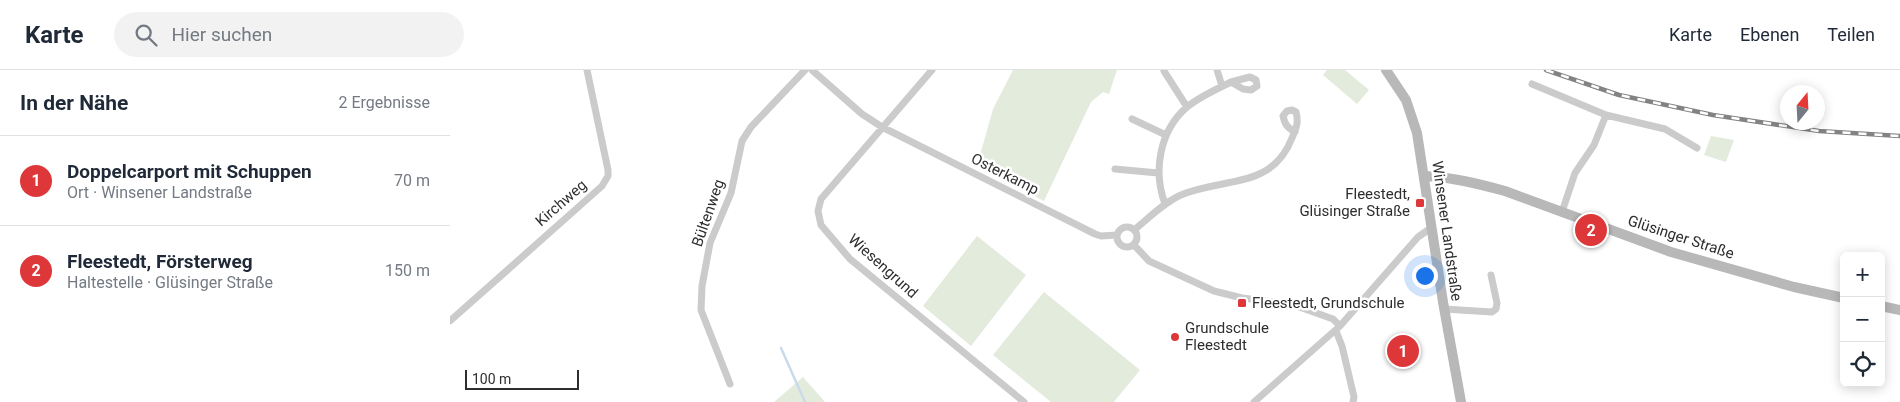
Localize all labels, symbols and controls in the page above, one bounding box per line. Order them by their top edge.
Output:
search box [114,12,464,57]
text: Karte [25,21,84,49]
icon: search [132,21,160,49]
text: Hier suchen [172,23,272,46]
text: Karte [1669,24,1712,45]
text: Ebenen [1740,24,1799,45]
text: Teilen [1827,24,1875,45]
north arrow [1780,85,1825,130]
text: In der Nähe [20,91,128,115]
text: 2 Ergebnisse [338,93,430,112]
street label: Osterkamp [968,149,1042,199]
text: Doppelcarport mit Schuppen [67,160,312,183]
street label: Winsener Landstraße [1428,160,1466,302]
text: 1 [31,171,41,190]
text: 70 m [394,171,430,190]
street label: Kirchweg [532,176,590,230]
street label: Bültenweg [688,177,728,249]
text: Ort · Winsener Landstraße [67,183,252,202]
place label: Fleestedt, Glüsinger Straße [1299,185,1410,220]
marker: Fleestedt, Glüsinger Straße [1414,197,1426,209]
pin: 2 [1575,211,1607,249]
street label: Glüsinger Straße [1626,211,1736,263]
street label: Wiesengrund [844,230,922,302]
text: Fleestedt, Försterweg [67,250,253,273]
map controls [1840,252,1885,387]
button: + [1840,252,1885,297]
text: 2 [31,261,41,280]
text: 150 m [385,261,430,280]
your location [1412,263,1438,289]
text: Haltestelle · Glüsinger Straße [67,273,273,292]
place label: Fleestedt, Grundschule [1252,294,1405,312]
marker: Fleestedt, Grundschule [1236,297,1248,309]
button: − [1840,297,1885,342]
place label: Grundschule Fleestedt [1185,319,1269,354]
marker: Grundschule Fleestedt [1169,331,1181,343]
pin: 1 [1387,332,1419,370]
button: locate [1840,342,1885,387]
scale bar [465,367,579,390]
text: 100 m [472,371,511,387]

